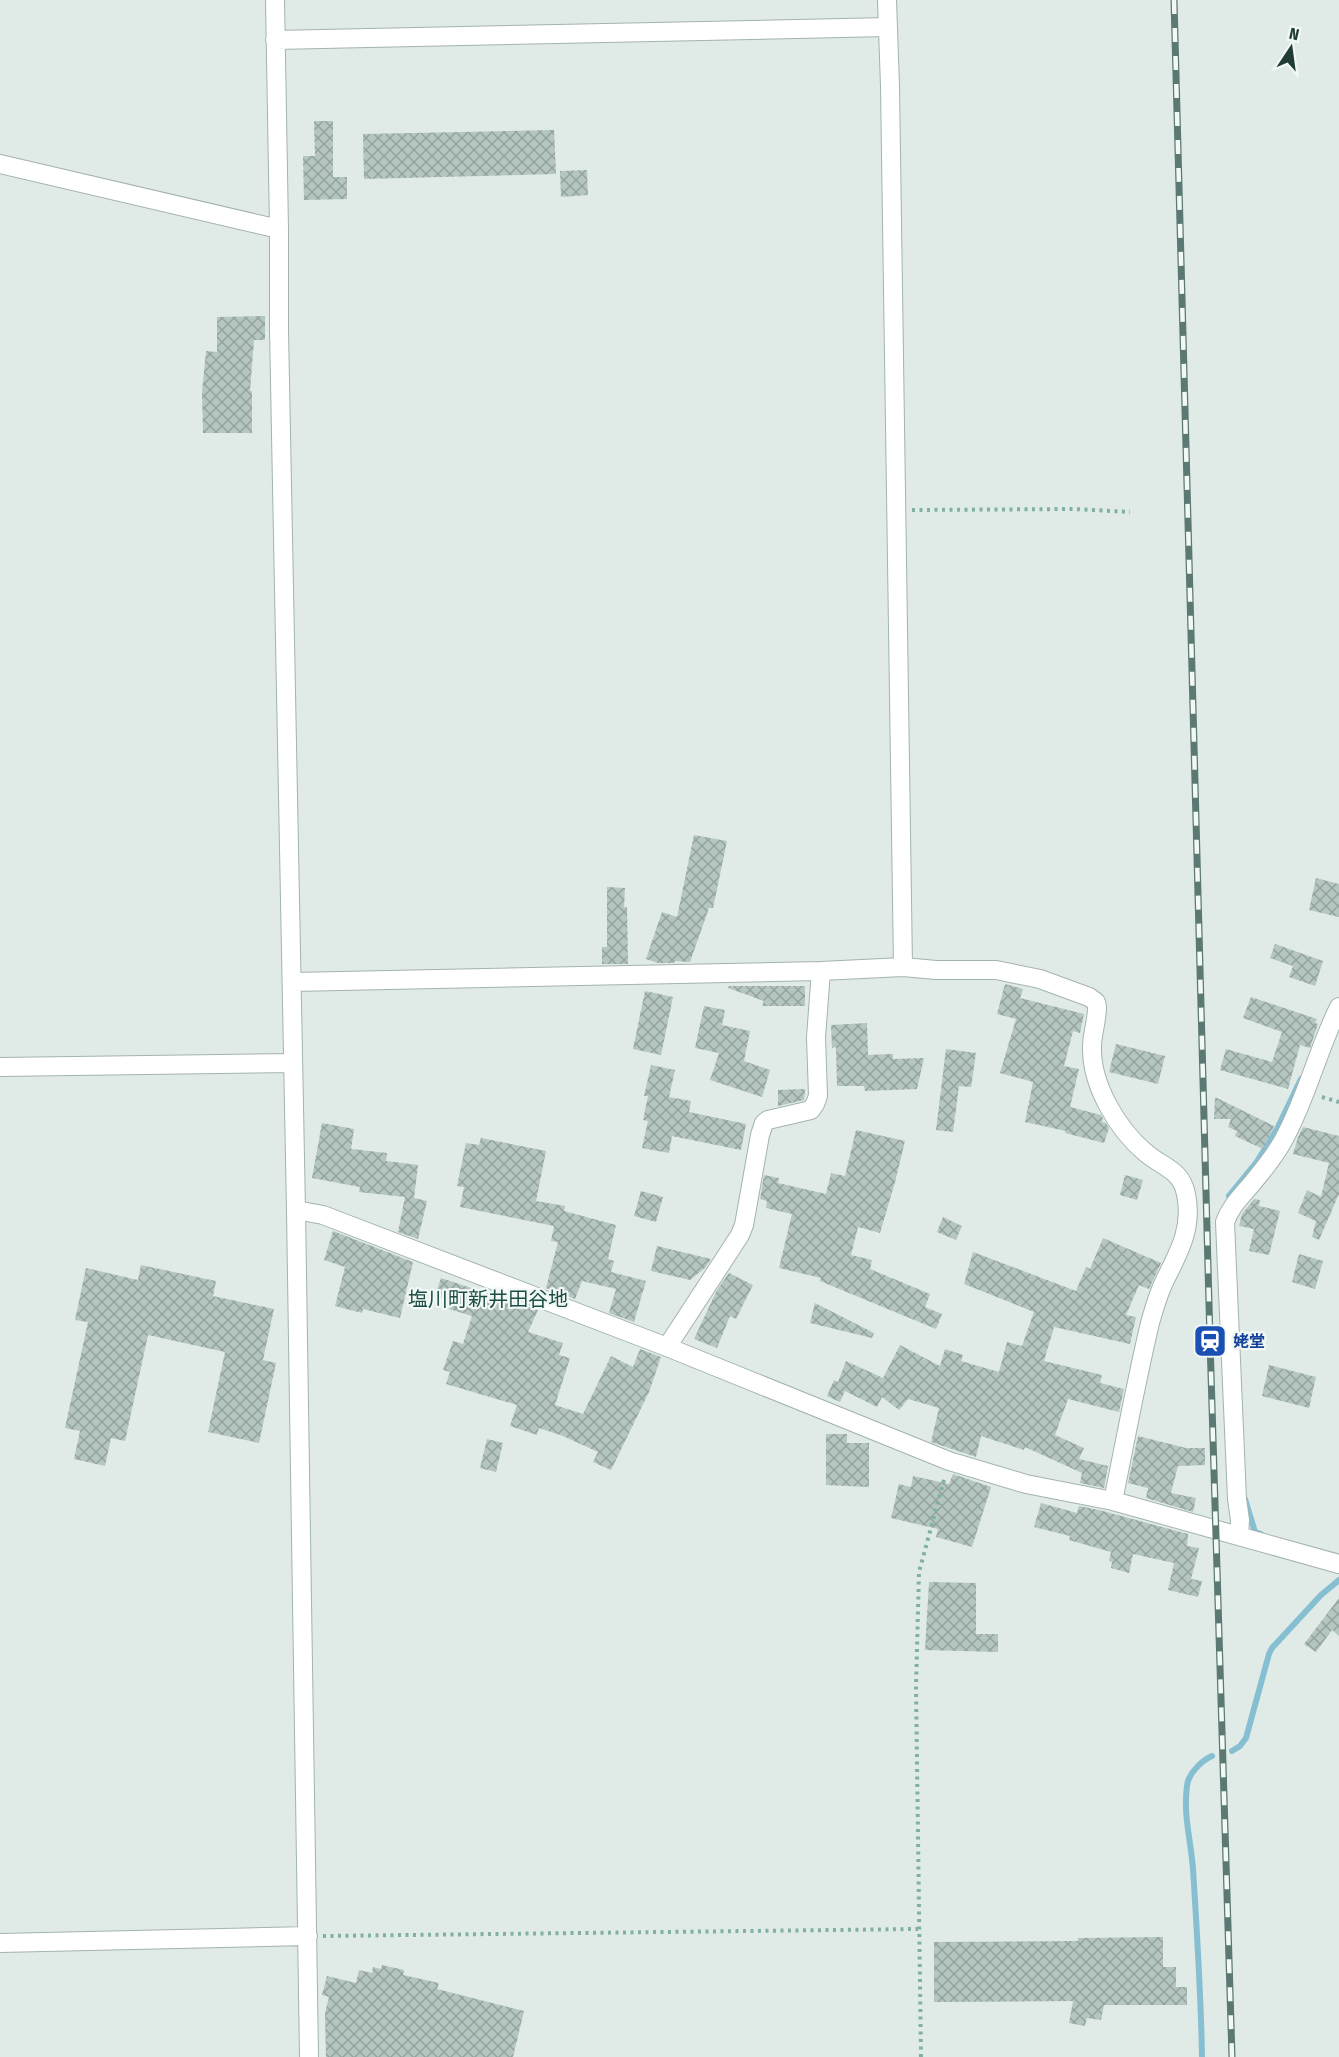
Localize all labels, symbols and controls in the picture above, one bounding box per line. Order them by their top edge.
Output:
north arrow [1261,18,1321,78]
text: N [1287,24,1301,44]
district label: 塩川町新井田谷地 [408,1287,568,1311]
station icon: 姥堂 [1192,1323,1228,1359]
place label: 姥堂 [1233,1332,1265,1351]

